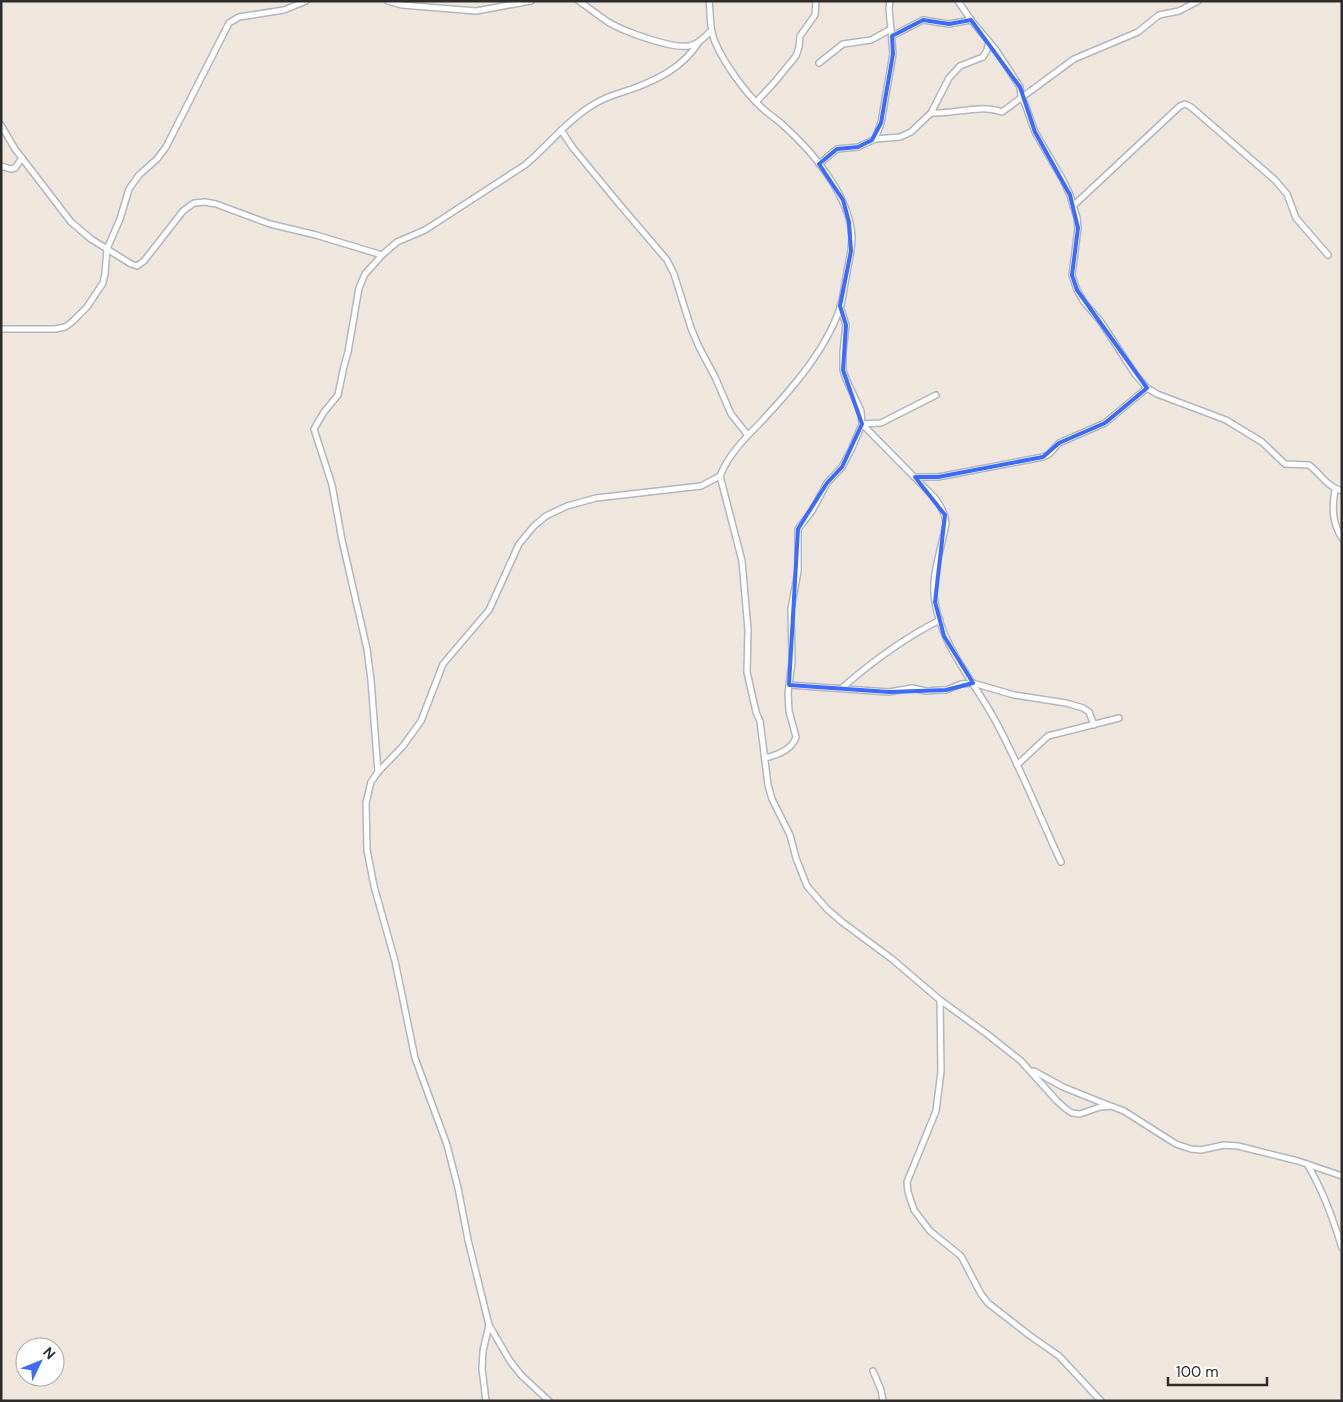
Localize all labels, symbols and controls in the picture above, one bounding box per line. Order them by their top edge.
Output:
north arrow [15,1337,65,1387]
text: N [39,1343,60,1363]
scale bar [1168,1354,1267,1386]
text: 100 m [1176,1362,1219,1382]

